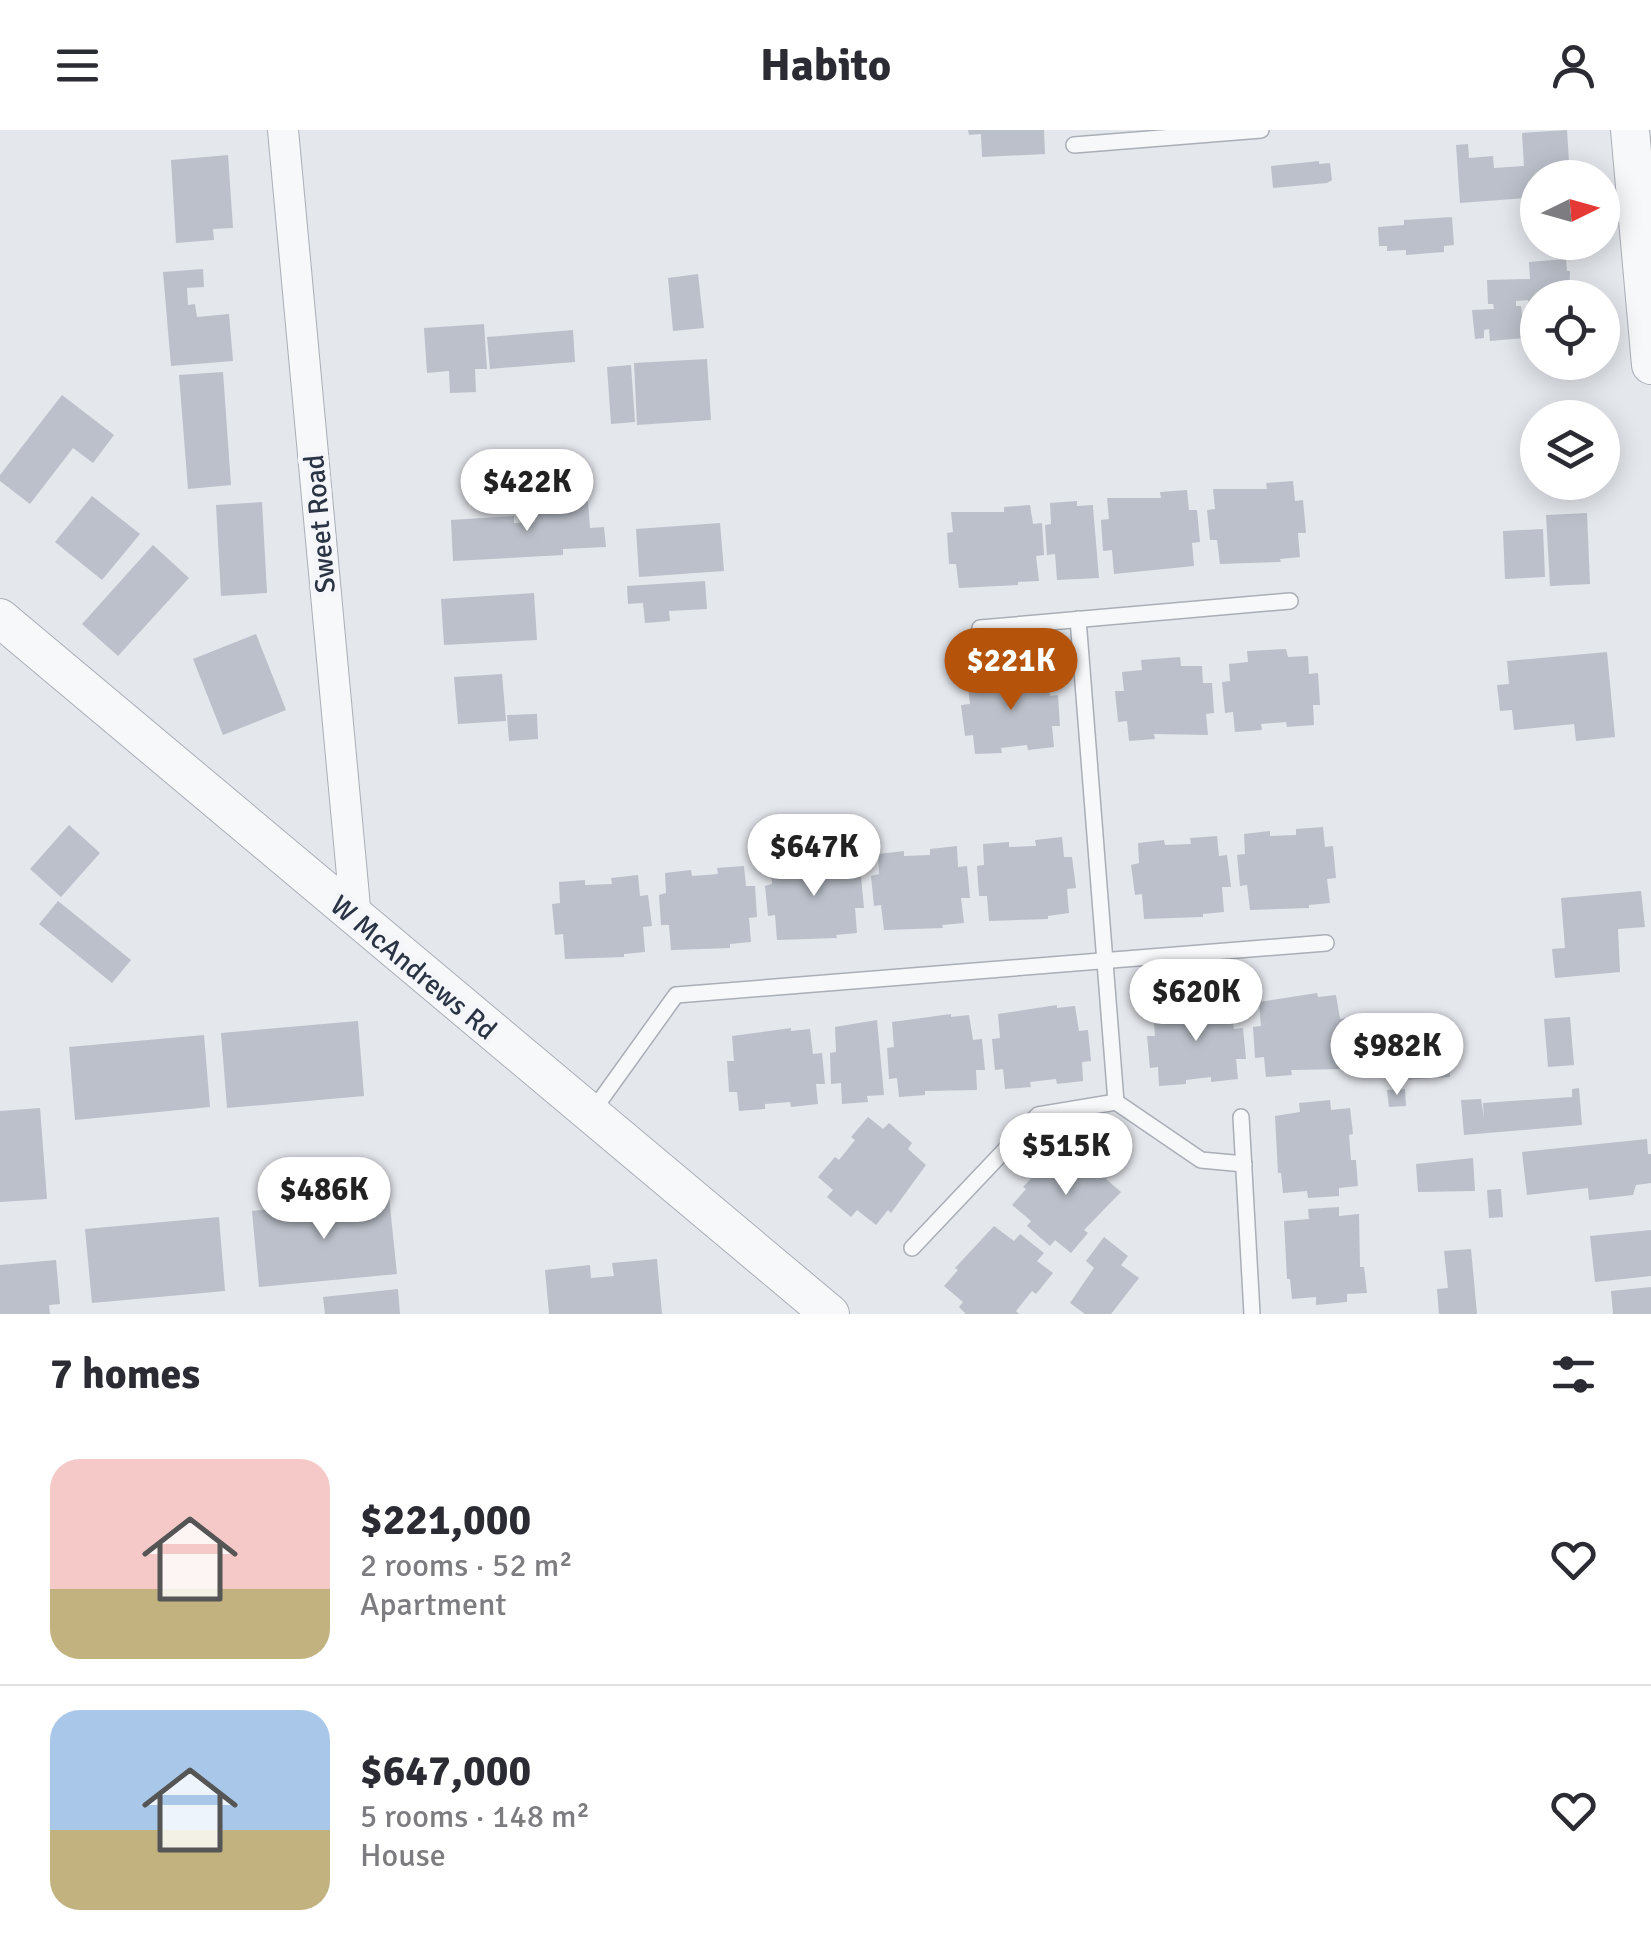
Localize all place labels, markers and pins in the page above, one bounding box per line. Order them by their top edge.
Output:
pin: $422K [457,449,597,534]
pin: $221K [941,628,1081,713]
pin: $647K [744,814,884,899]
pin: $620K [1126,959,1266,1044]
pin: $982K [1327,1013,1467,1098]
pin: $515K [996,1113,1136,1198]
pin: $486K [254,1157,394,1242]

